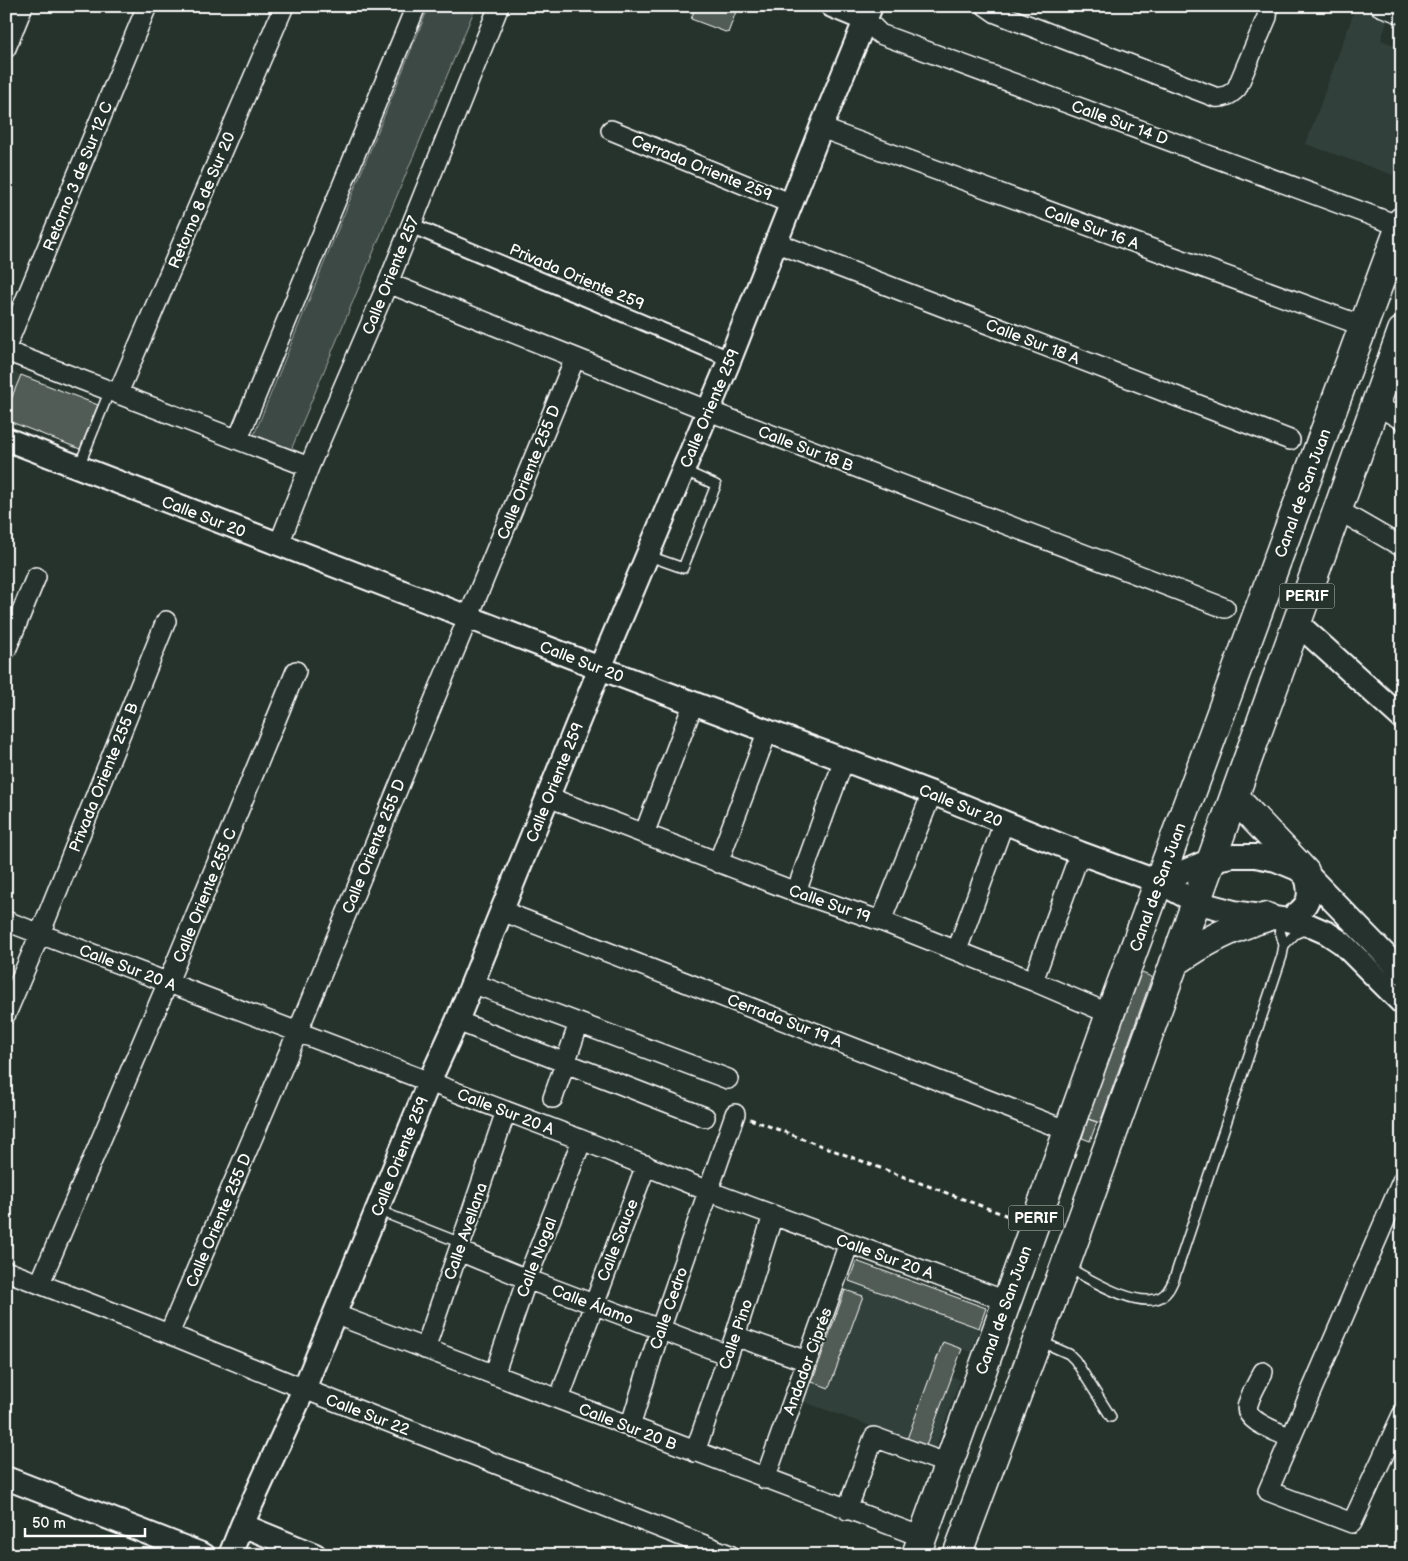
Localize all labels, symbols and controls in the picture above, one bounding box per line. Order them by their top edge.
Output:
street label: Calle Sur 14 D [1069,97,1170,150]
street label: Retorno 3 de Sur 12 C [40,99,117,254]
street label: Retorno 8 de Sur 20 [165,129,240,272]
street label: Cerrada Oriente 259 [628,131,775,205]
street label: Calle Sur 16 A [1041,202,1142,254]
street label: Calle Oriente 257 [359,213,424,338]
street label: Privada Oriente 259 [506,240,647,314]
street label: Calle Sur 18 A [983,316,1082,369]
street label: Calle Oriente 259 [677,346,744,471]
street label: Calle Oriente 255 D [494,402,565,543]
street label: Calle Sur 18 B [755,423,856,476]
street label: Canal de San Juan [1271,427,1336,560]
street label: Calle Sur 20 [159,493,248,542]
road number: PERIF [1280,584,1334,608]
street label: Calle Sur 20 [537,638,626,687]
street label: Privada Oriente 255 B [66,700,143,855]
street label: Calle Oriente 259 [523,720,588,845]
street label: Calle Oriente 255 D [339,776,410,917]
street label: Calle Sur 20 [916,781,1005,832]
street label: Canal de San Juan [1126,821,1191,954]
street label: Calle Oriente 255 C [170,826,241,966]
street label: Calle Sur 19 [786,882,873,927]
street label: Calle Sur 20 A [76,941,179,996]
street label: Cerrada Sur 19 A [724,991,845,1052]
street label: Calle Sur 20 A [454,1085,557,1140]
street label: Calle Oriente 259 [368,1094,433,1219]
street label: Calle Oriente 255 D [183,1151,256,1290]
street label: Calle Avellana [441,1180,492,1283]
street label: Calle Sauce [594,1196,643,1284]
road number: PERIF [1008,1206,1064,1230]
street label: Calle Nogal [513,1215,561,1300]
street label: Calle Sur 20 A [833,1231,936,1284]
street label: Canal de San Juan [972,1244,1037,1377]
street label: Calle Cedro [646,1265,692,1352]
street label: Calle Álamo [549,1279,637,1330]
street label: Calle Pino [716,1297,757,1372]
street label: Andador Ciprés [780,1305,837,1418]
street label: Calle Sur 22 [323,1391,413,1440]
street label: Calle Sur 20 B [576,1400,679,1455]
scale bar [25,1506,145,1538]
text: 50 m [32,1514,66,1533]

